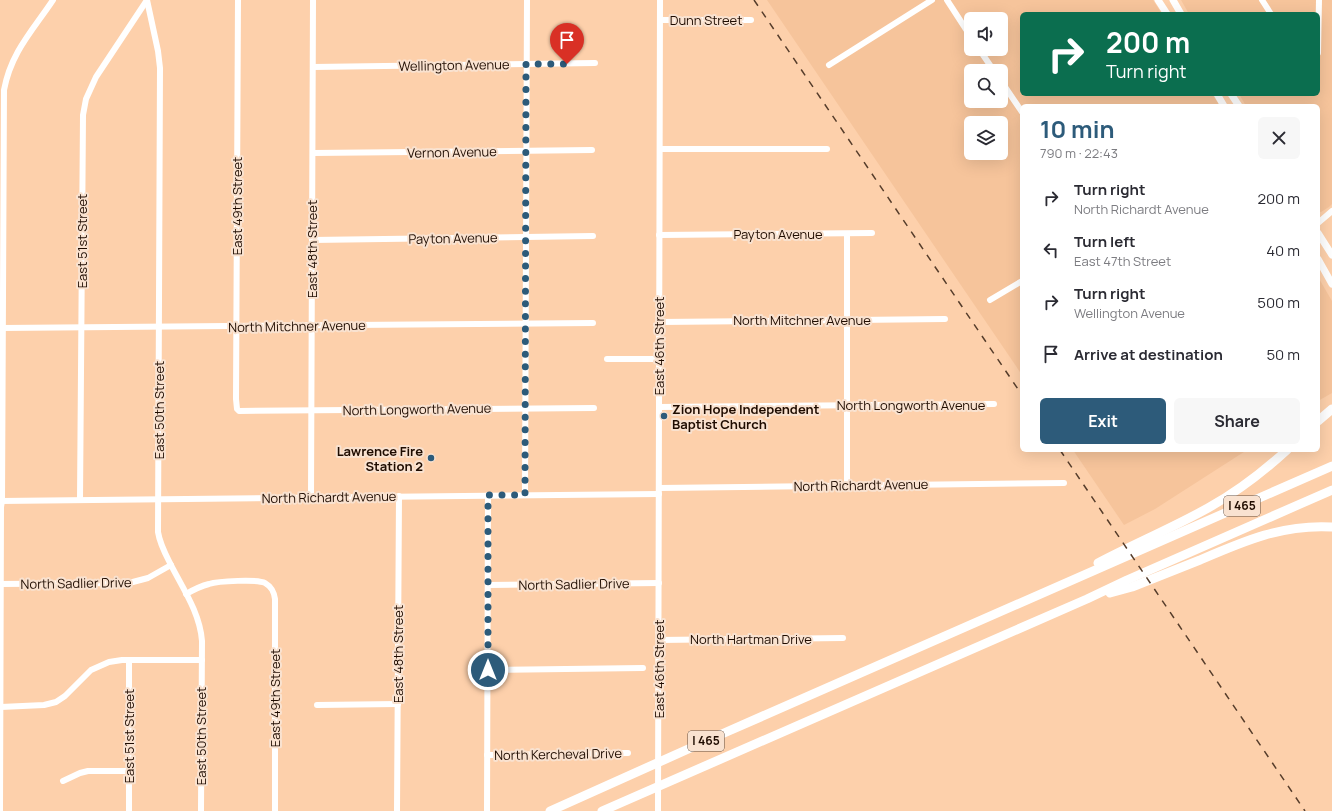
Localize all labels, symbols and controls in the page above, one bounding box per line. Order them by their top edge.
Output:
street label: Dunn Street [670,11,742,29]
map controls [964,12,1008,160]
button: sound [964,12,1008,56]
pin [550,23,584,64]
text: 200 m [1106,23,1190,61]
icon: right [1040,28,1092,80]
icon: arrive [556,29,578,51]
street label: Wellington Avenue [398,55,510,75]
text: Turn right [1106,59,1187,83]
button: search [964,64,1008,108]
text: 10 min [1040,112,1114,145]
button: layers [964,116,1008,160]
button: close [1258,117,1300,159]
street label: Vernon Avenue [407,142,497,162]
text: 790 m · 22:43 [1040,144,1118,162]
street label: East 49th Street [228,157,246,255]
text: Turn right [1074,179,1145,200]
icon: right [1040,187,1062,209]
text: 200 m [1257,188,1300,209]
street label: East 51st Street [73,194,91,288]
street label: East 48th Street [303,200,321,298]
text: North Richardt Avenue [1074,200,1209,218]
street label: Payton Avenue [733,225,823,243]
street label: Payton Avenue [408,228,498,248]
text: Turn left [1074,231,1136,252]
icon: left [1040,239,1062,261]
text: 40 m [1266,240,1300,261]
text: East 47th Street [1074,252,1171,270]
text: Turn right [1074,283,1145,304]
icon: right [1040,291,1062,313]
text: 500 m [1257,292,1300,313]
street label: East 46th Street [650,297,668,395]
text: Wellington Avenue [1074,304,1185,322]
street label: North Mitchner Avenue [733,311,871,329]
street label: North Mitchner Avenue [228,316,366,336]
icon: arrive [1040,343,1062,365]
text: Arrive at destination [1074,344,1223,365]
text: 50 m [1266,344,1300,365]
street label: East 50th Street [150,361,168,459]
street label: North Longworth Avenue [837,396,986,414]
button: Exit [1040,398,1166,444]
button: Share [1174,398,1300,444]
street label: North Longworth Avenue [343,399,492,419]
place label: Zion Hope Independent Baptist Church [672,400,820,433]
marker: Zion Hope Independent Baptist Church [659,411,669,421]
place label: Lawrence Fire Station 2 [337,442,423,475]
marker: Lawrence Fire Station 2 [426,453,436,463]
street label: North Richardt Avenue [793,475,929,495]
street label: North Richardt Avenue [261,487,397,507]
road number: I 465 [1224,496,1260,516]
street label: North Sadlier Drive [20,573,132,593]
street label: North Sadlier Drive [518,574,630,594]
street label: East 48th Street [389,605,407,703]
street label: East 46th Street [650,620,668,718]
street label: North Hartman Drive [690,630,812,648]
street label: East 49th Street [266,649,284,747]
position arrow [467,649,509,691]
street label: East 50th Street [192,687,210,785]
street label: East 51st Street [120,689,138,783]
road number: I 465 [688,731,724,751]
street label: North Kercheval Drive [494,744,622,764]

